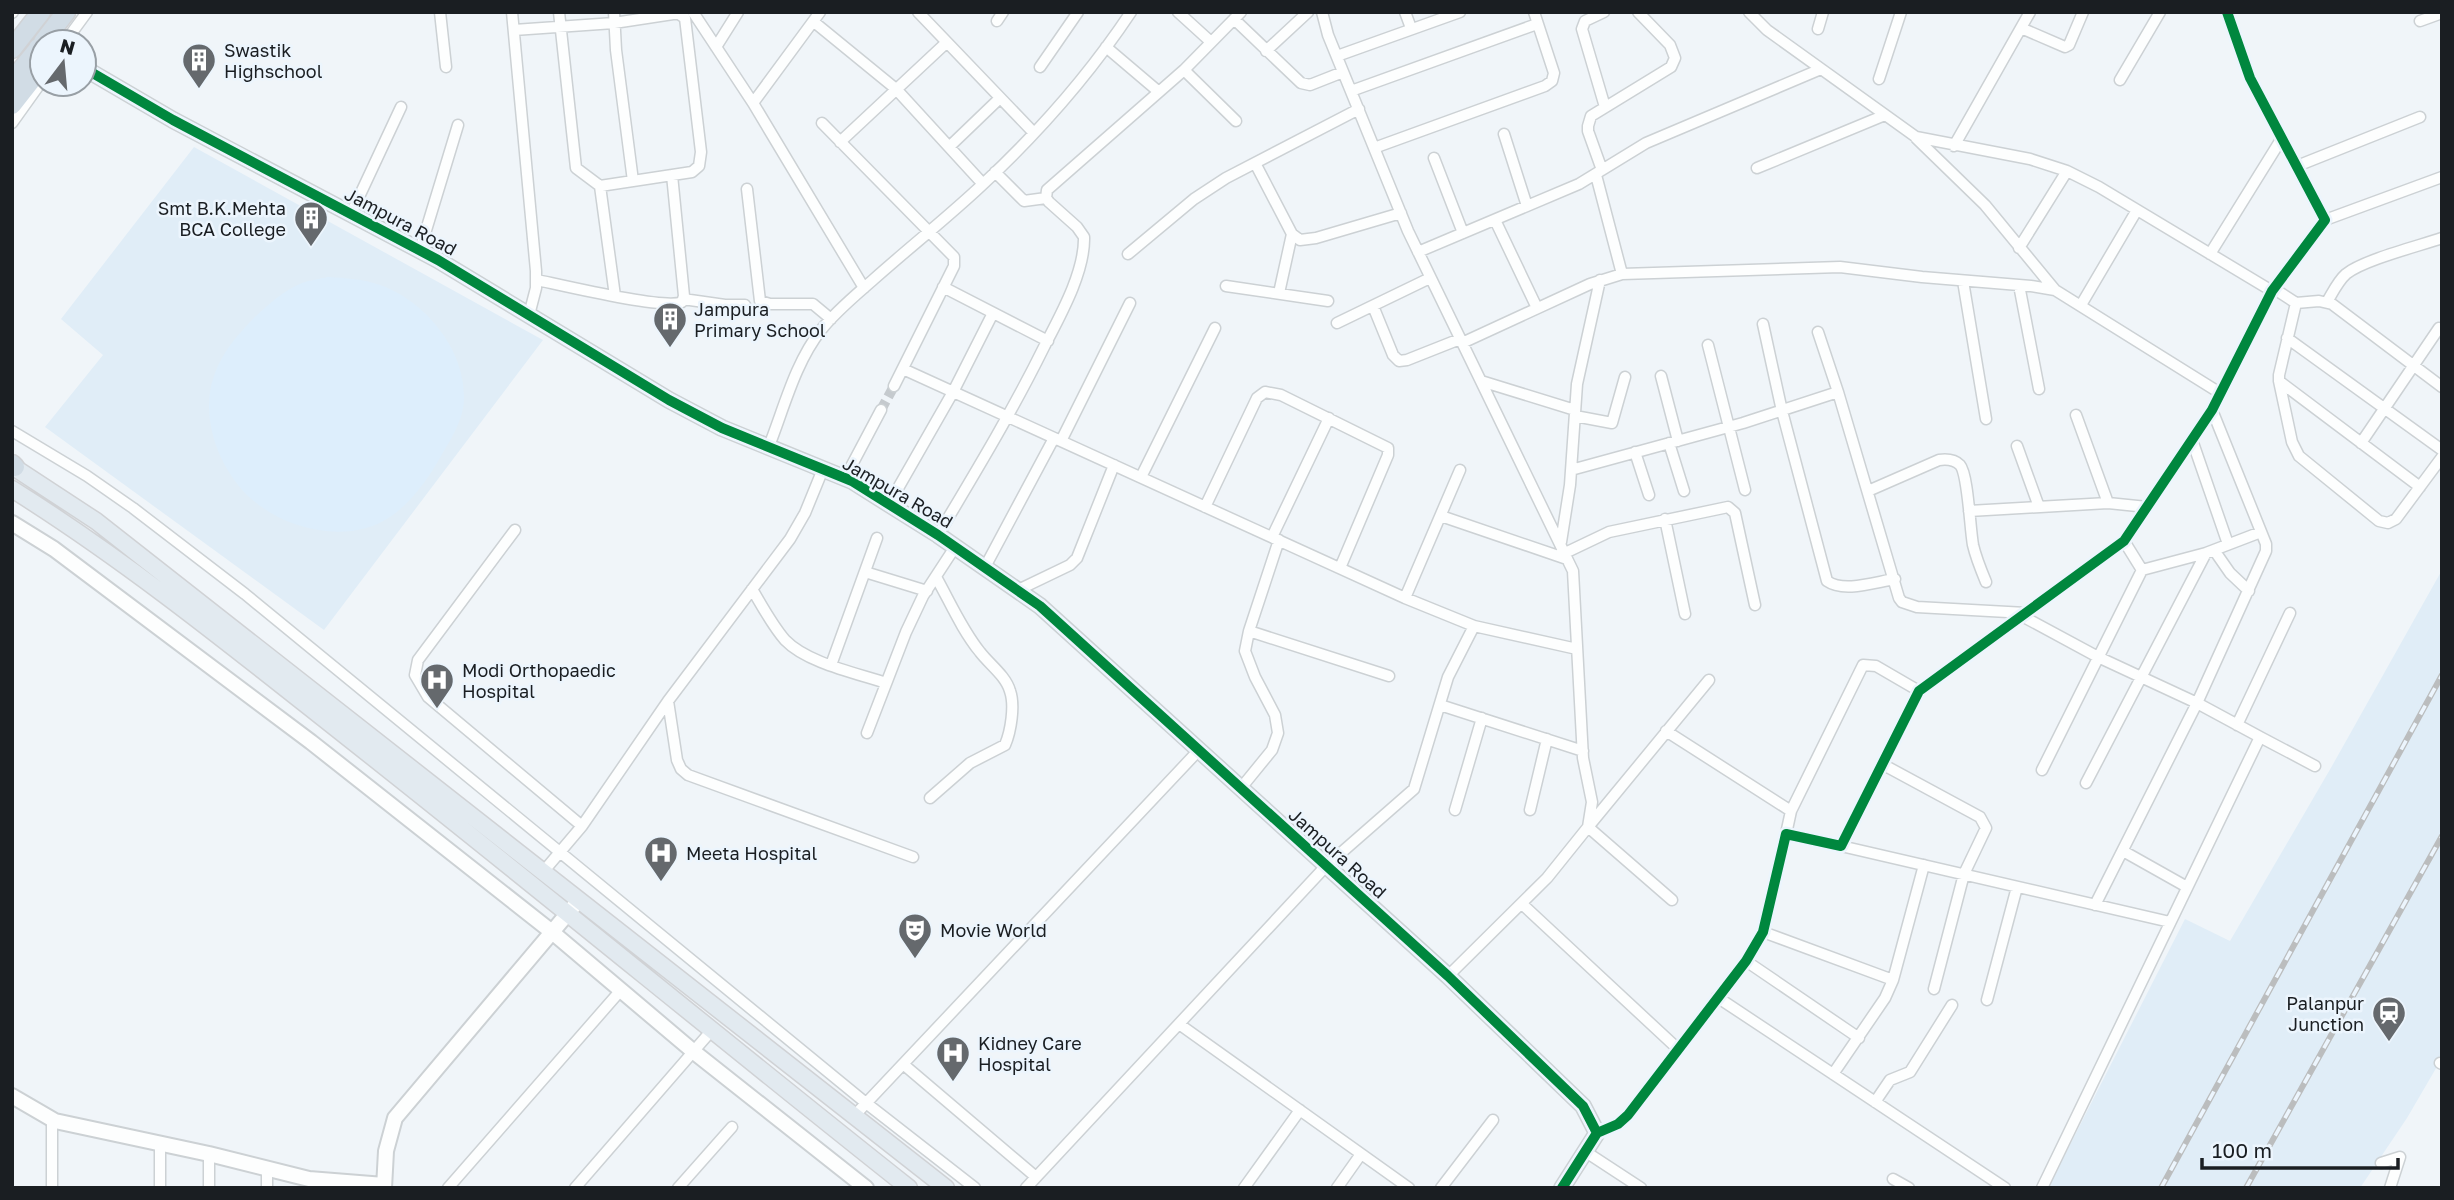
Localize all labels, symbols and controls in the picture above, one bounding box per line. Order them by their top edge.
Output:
north arrow [28,28,98,98]
text: N [58,33,78,59]
place label: Swastik Highschool [224,39,323,82]
building icon: Swastik Highschool [180,41,218,90]
street label: Jampura Road [341,182,461,260]
place label: Smt B.K.Mehta BCA College [158,197,286,240]
building icon: Smt B.K.Mehta BCA College [292,199,330,248]
place label: Jampura Primary School [694,298,826,341]
building icon: Jampura Primary School [651,300,689,349]
street label: Jampura Road [839,452,957,532]
place label: Modi Orthopaedic Hospital [462,659,616,702]
hospital icon: Modi Orthopaedic Hospital [418,661,456,710]
street label: Jampura Road [1285,803,1391,903]
hospital icon: Meeta Hospital [642,834,680,883]
place label: Meeta Hospital [686,842,818,864]
theatre icon: Movie World [896,911,934,960]
place label: Movie World [940,919,1047,941]
place label: Palanpur Junction [2286,992,2364,1035]
station icon: Palanpur Junction [2370,994,2408,1043]
place label: Kidney Care Hospital [978,1032,1082,1075]
hospital icon: Kidney Care Hospital [934,1034,972,1083]
scale bar [2202,1126,2398,1170]
text: 100 m [2212,1137,2272,1163]

